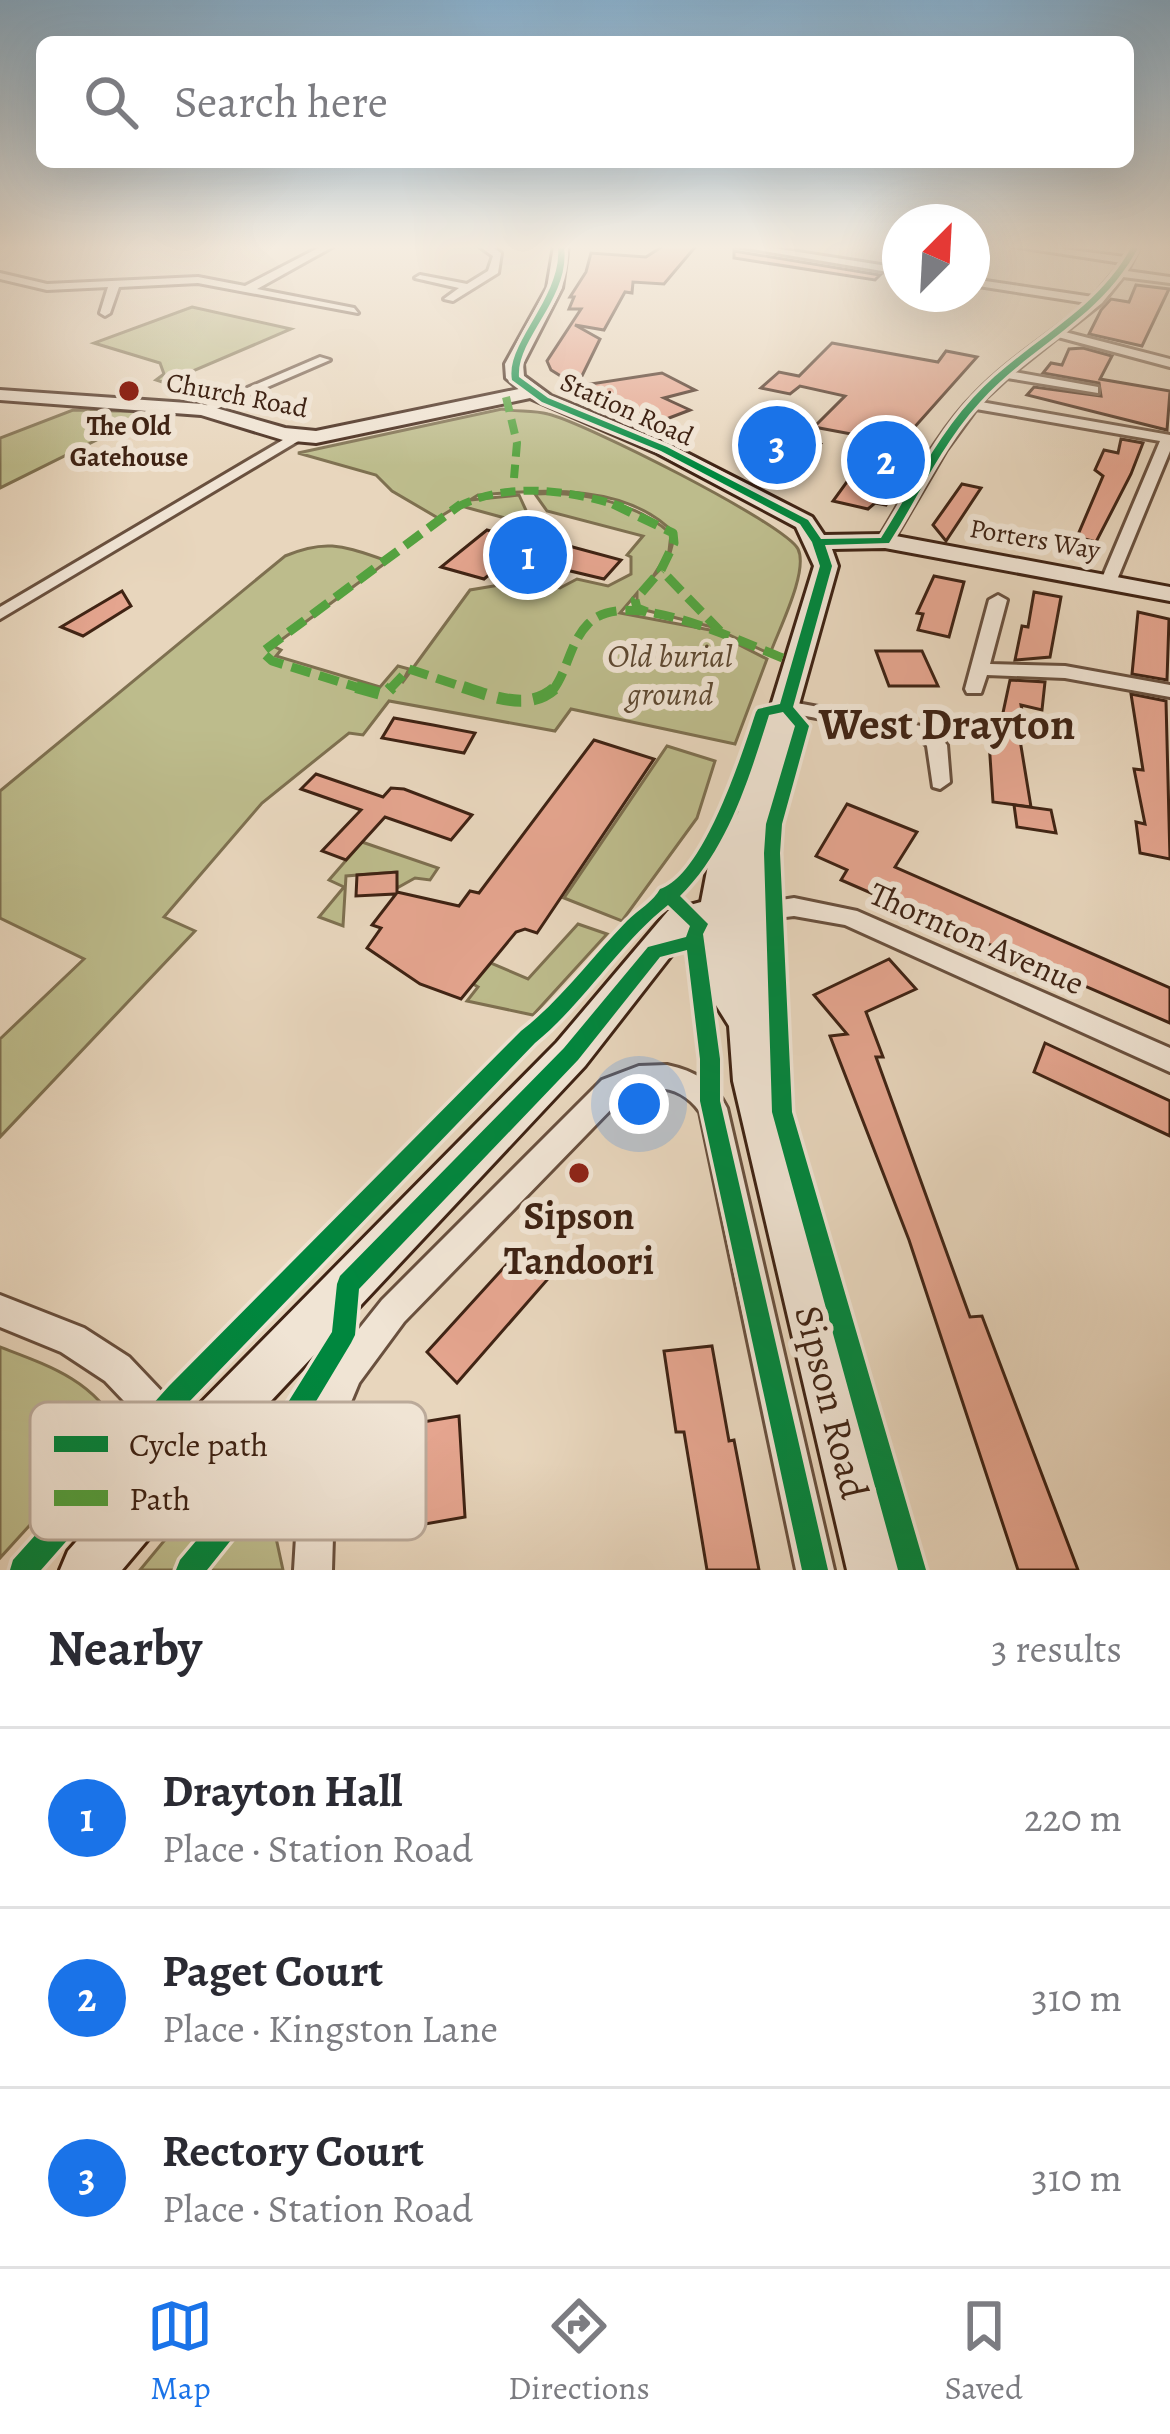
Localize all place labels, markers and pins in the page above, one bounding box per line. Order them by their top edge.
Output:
marker: The Old Gatehouse [116,378,142,404]
pin: 3 [738,400,816,490]
place label: The Old Gatehouse [70,408,188,475]
pin: 2 [847,415,925,505]
pin: 1 [489,510,567,600]
marker: Sipson Tandoori [566,1160,592,1186]
place label: Sipson Tandoori [504,1189,654,1287]

